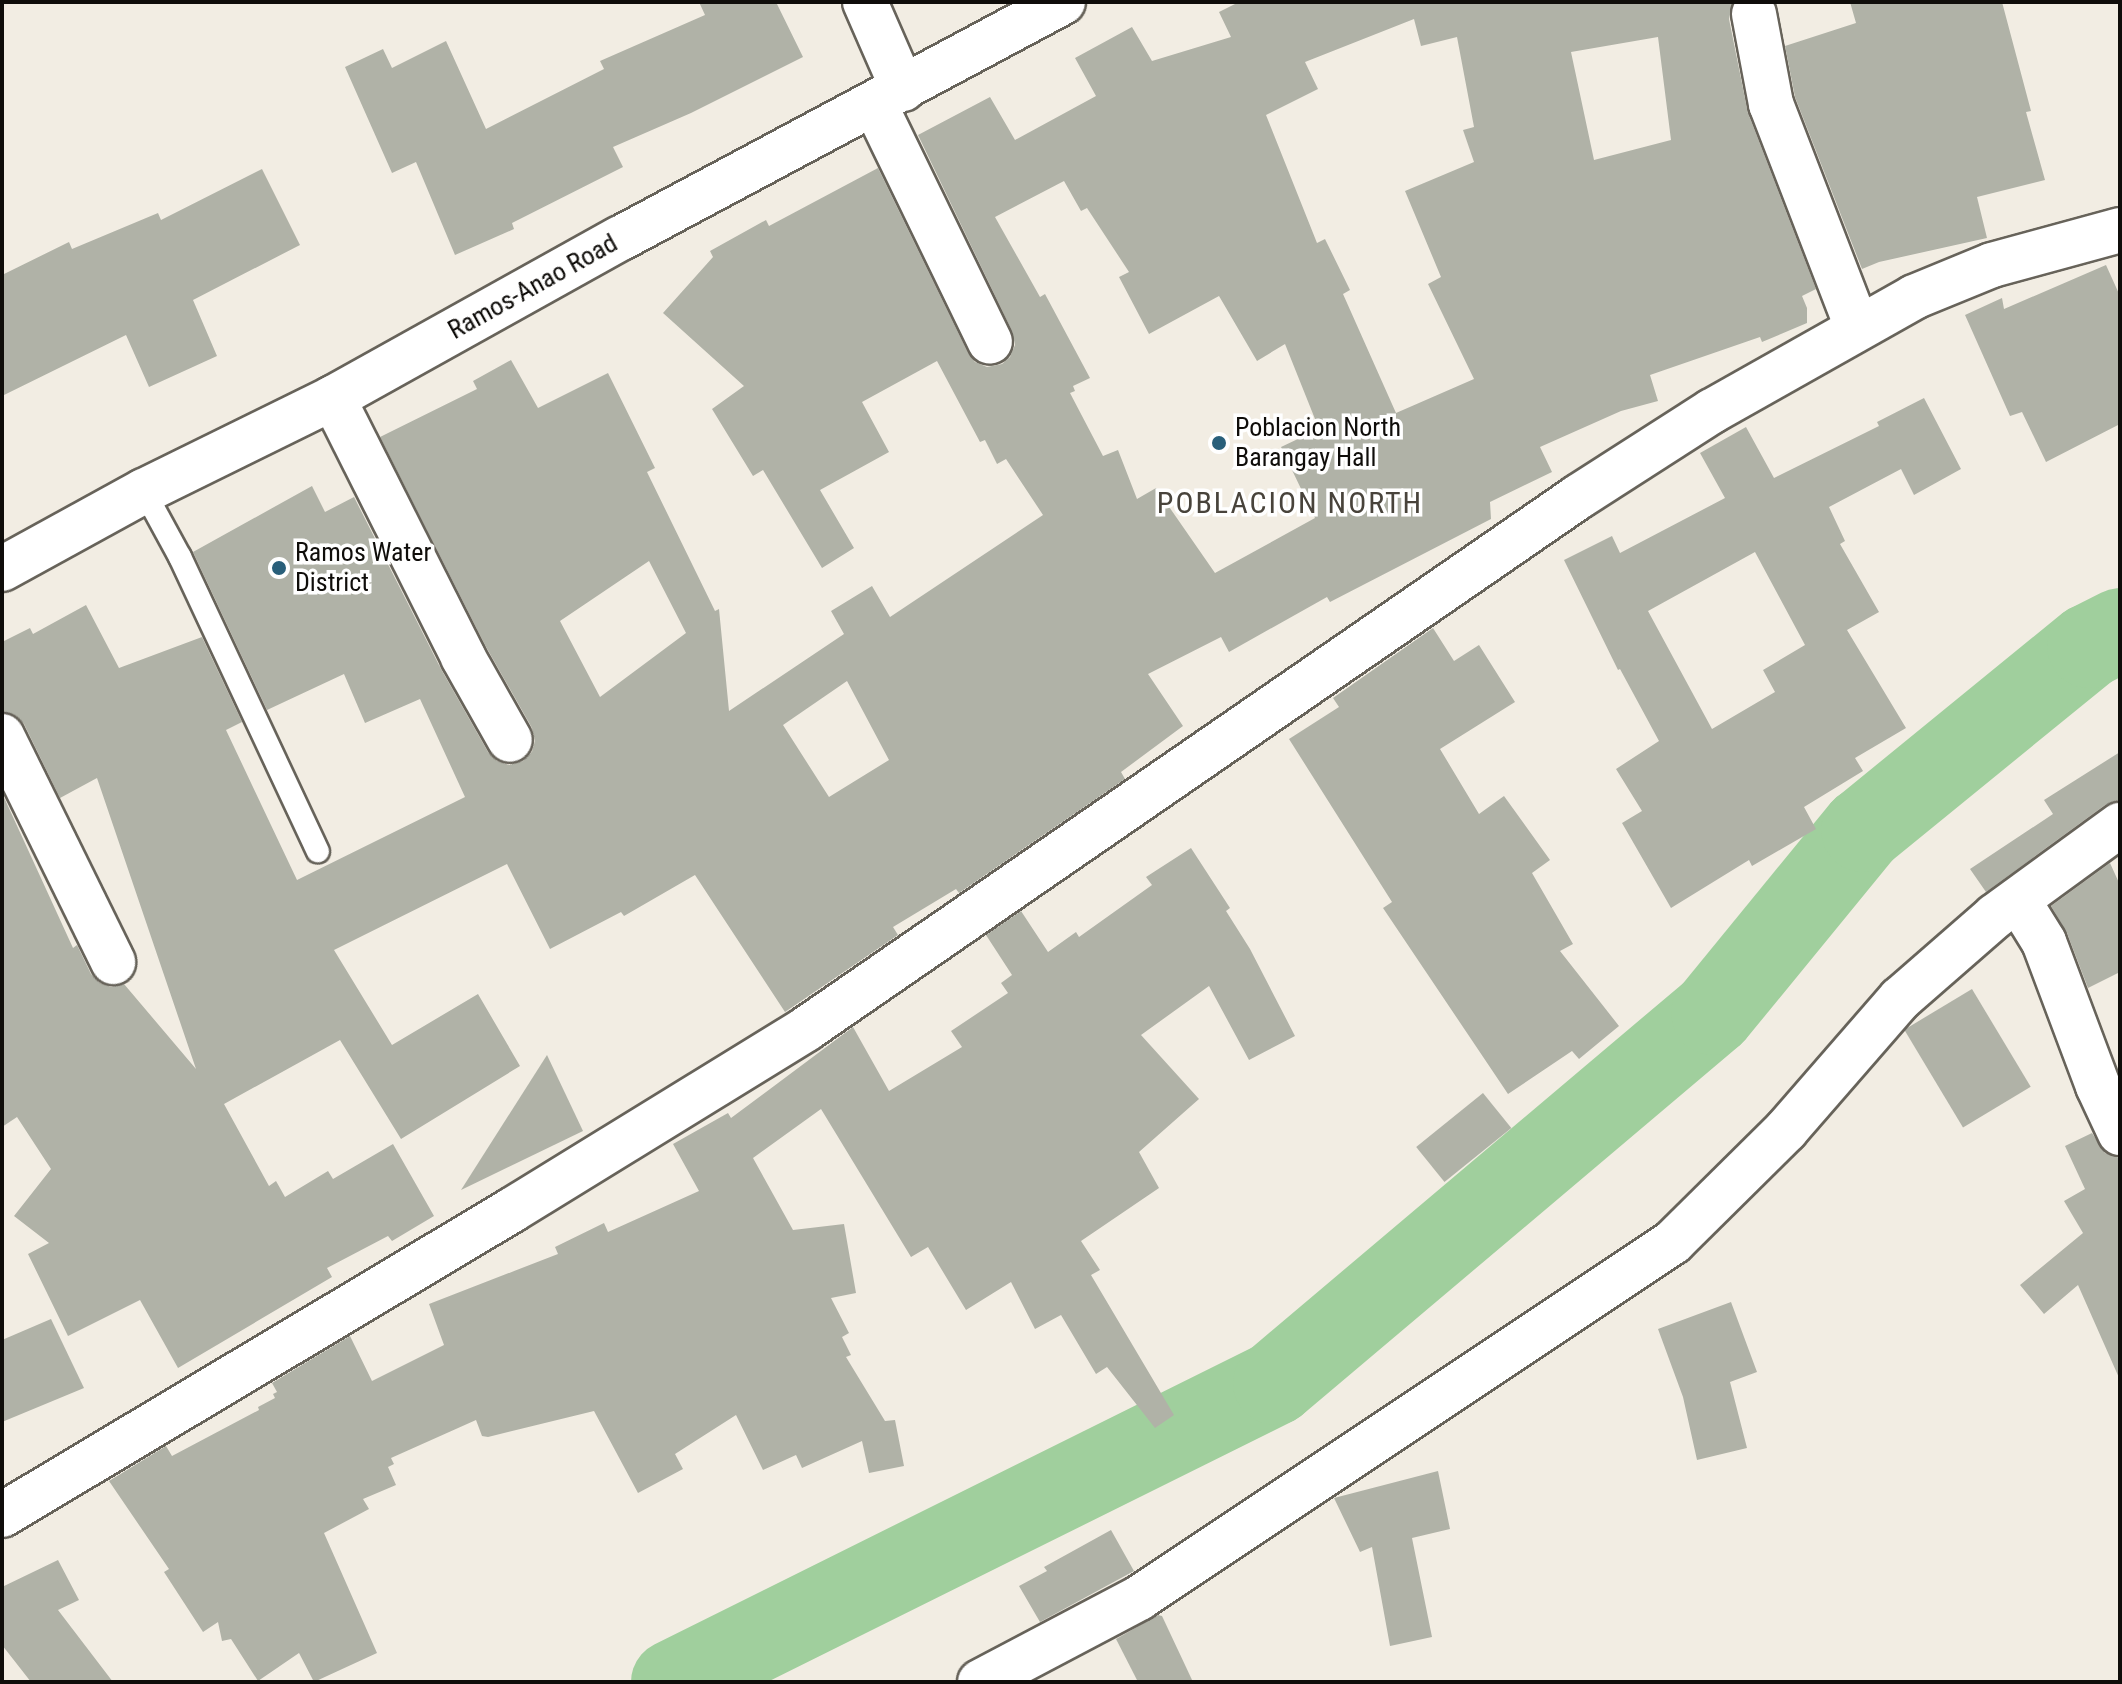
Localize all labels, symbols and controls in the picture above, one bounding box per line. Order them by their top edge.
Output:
street label: Ramos-Anao Road [443,228,623,346]
place label: Poblacion North Barangay Hall [1235,412,1401,474]
marker: Poblacion North Barangay Hall [1210,434,1228,452]
district label: POBLACION NORTH [1157,485,1423,521]
place label: Ramos Water District [295,537,431,598]
marker: Ramos Water District [270,559,288,577]

